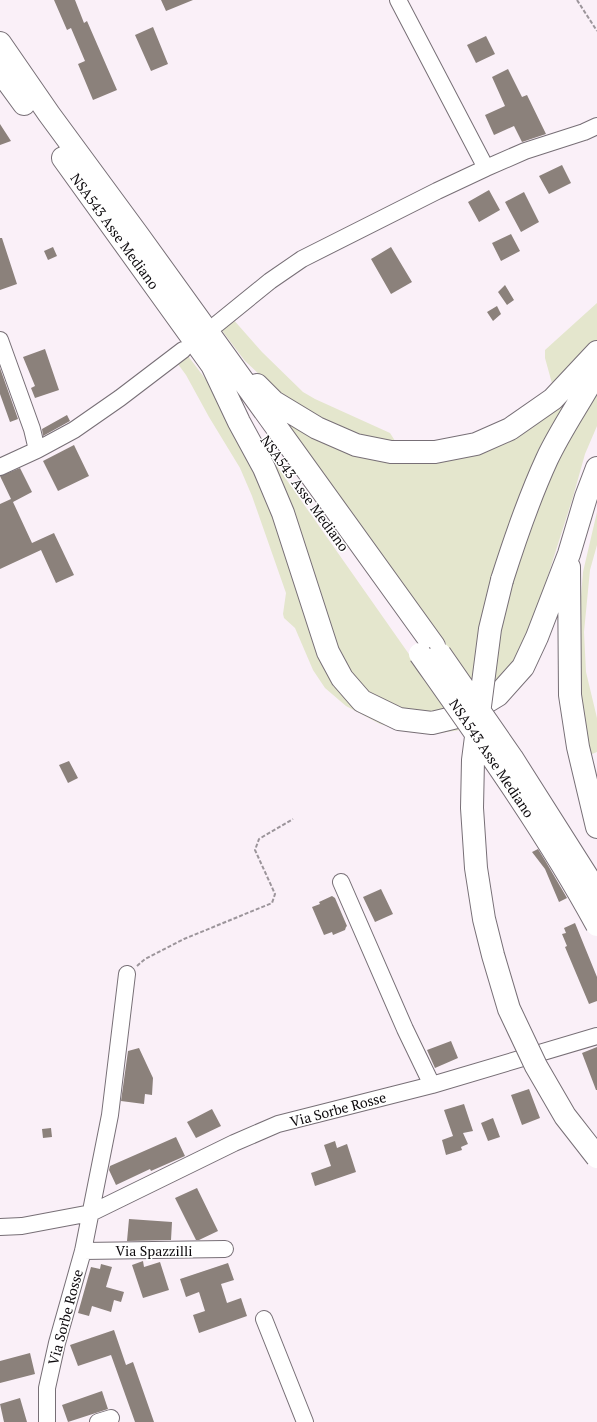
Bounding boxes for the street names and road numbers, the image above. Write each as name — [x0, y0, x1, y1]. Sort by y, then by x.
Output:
street label: NSA543 Asse Mediano — [66, 169, 164, 293]
street label: NSA543 Asse Mediano — [256, 431, 354, 555]
street label: NSA543 Asse Mediano — [445, 695, 539, 821]
street label: Via Sorbe Rosse — [288, 1087, 388, 1131]
street label: Via Spazzilli — [116, 1241, 192, 1260]
street label: Via Sorbe Rosse — [43, 1267, 87, 1367]

